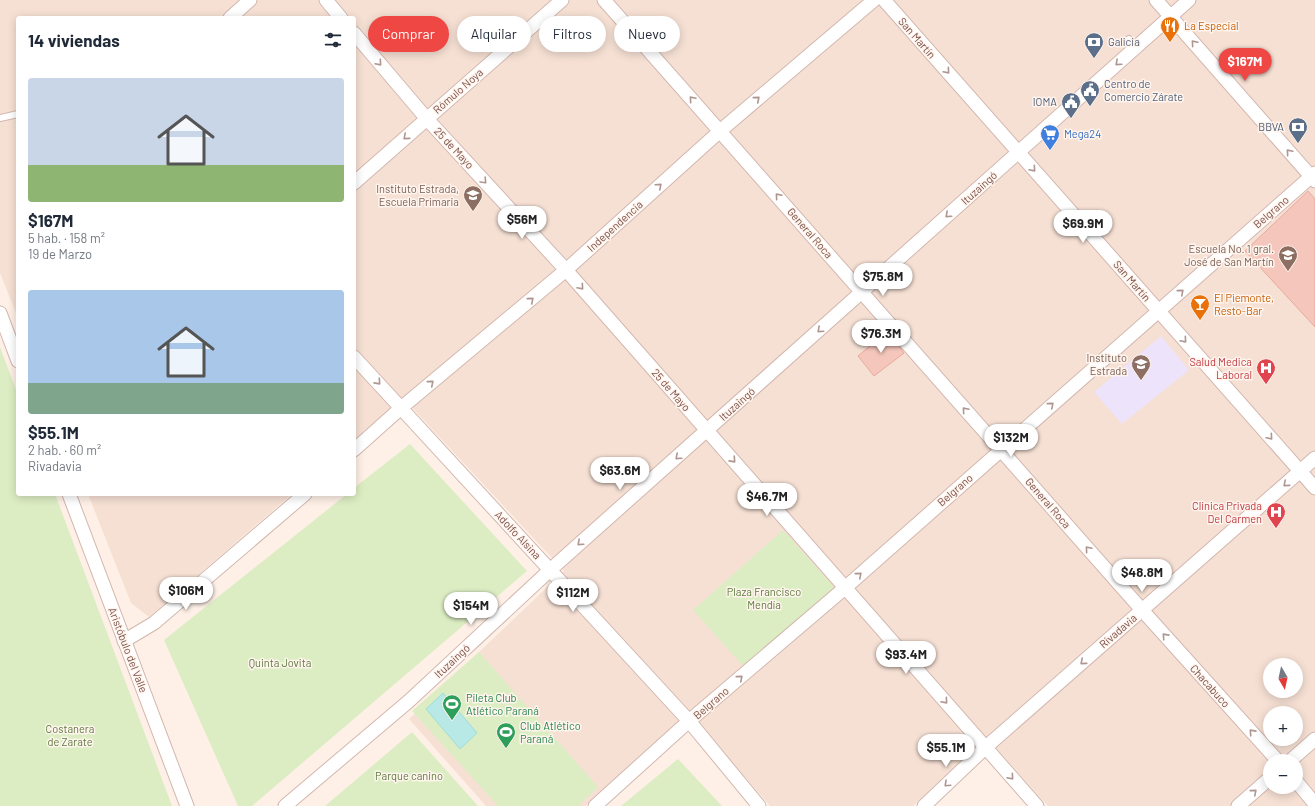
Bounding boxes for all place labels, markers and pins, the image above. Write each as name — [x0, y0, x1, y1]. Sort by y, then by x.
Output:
restaurant icon: La Especial — [1159, 15, 1181, 43]
place label: La Especial — [1184, 19, 1239, 32]
bank icon: Galicia — [1083, 31, 1105, 59]
place label: Galicia — [1108, 35, 1140, 48]
pin: $167M — [1217, 48, 1273, 82]
place label: Centro de Comercio Zárate — [1104, 77, 1183, 103]
public building icon: Centro de Comercio Zárate — [1079, 79, 1101, 107]
public building icon: IOMA — [1060, 91, 1082, 119]
place label: IOMA — [1033, 95, 1057, 108]
bank icon: BBVA — [1287, 116, 1309, 144]
place label: BBVA — [1258, 120, 1284, 133]
supermarket icon: Mega24 — [1039, 123, 1061, 151]
place label: Mega24 — [1064, 127, 1101, 140]
place label: Instituto Estrada, Escuela Primaria — [376, 182, 459, 208]
school or university icon: Instituto Estrada, Escuela Primaria — [462, 184, 484, 212]
pin: $56M — [498, 206, 546, 240]
pin: $69.9M — [1050, 210, 1116, 244]
place label: Escuela No. 1 gral. José de San Martín — [1184, 242, 1274, 268]
school or university icon: Escuela No. 1 gral. José de San Martín — [1277, 244, 1299, 272]
pin: $75.8M — [850, 263, 916, 297]
place label: El Piemonte, Resto-Bar — [1214, 291, 1274, 317]
bar icon: El Piemonte, Resto-Bar — [1189, 293, 1211, 321]
pin: $76.3M — [848, 320, 914, 354]
place label: Instituto Estrada — [1086, 351, 1127, 377]
school or university icon: Instituto Estrada — [1130, 353, 1152, 381]
place label: Salud Medica Laboral — [1189, 355, 1252, 381]
hospital icon: Salud Medica Laboral — [1255, 357, 1277, 385]
pin: $132M — [983, 424, 1039, 458]
pin: $63.6M — [587, 457, 653, 491]
pin: $46.7M — [734, 483, 800, 517]
place label: Clinica Privada Del Carmen — [1192, 499, 1262, 525]
hospital icon: Clinica Privada Del Carmen — [1265, 501, 1287, 529]
pin: $48.8M — [1109, 559, 1175, 593]
pin: $106M — [158, 577, 214, 611]
pin: $112M — [545, 579, 601, 613]
pin: $154M — [443, 592, 499, 626]
pin: $93.4M — [873, 641, 939, 675]
place label: Pileta Club Atlético Paraná — [466, 691, 539, 717]
sports icon: Pileta Club Atlético Paraná — [441, 693, 463, 721]
place label: Club Atlético Paraná — [520, 719, 581, 745]
sports icon: Club Atlético Paraná — [495, 721, 517, 749]
pin: $55.1M — [913, 734, 979, 768]

